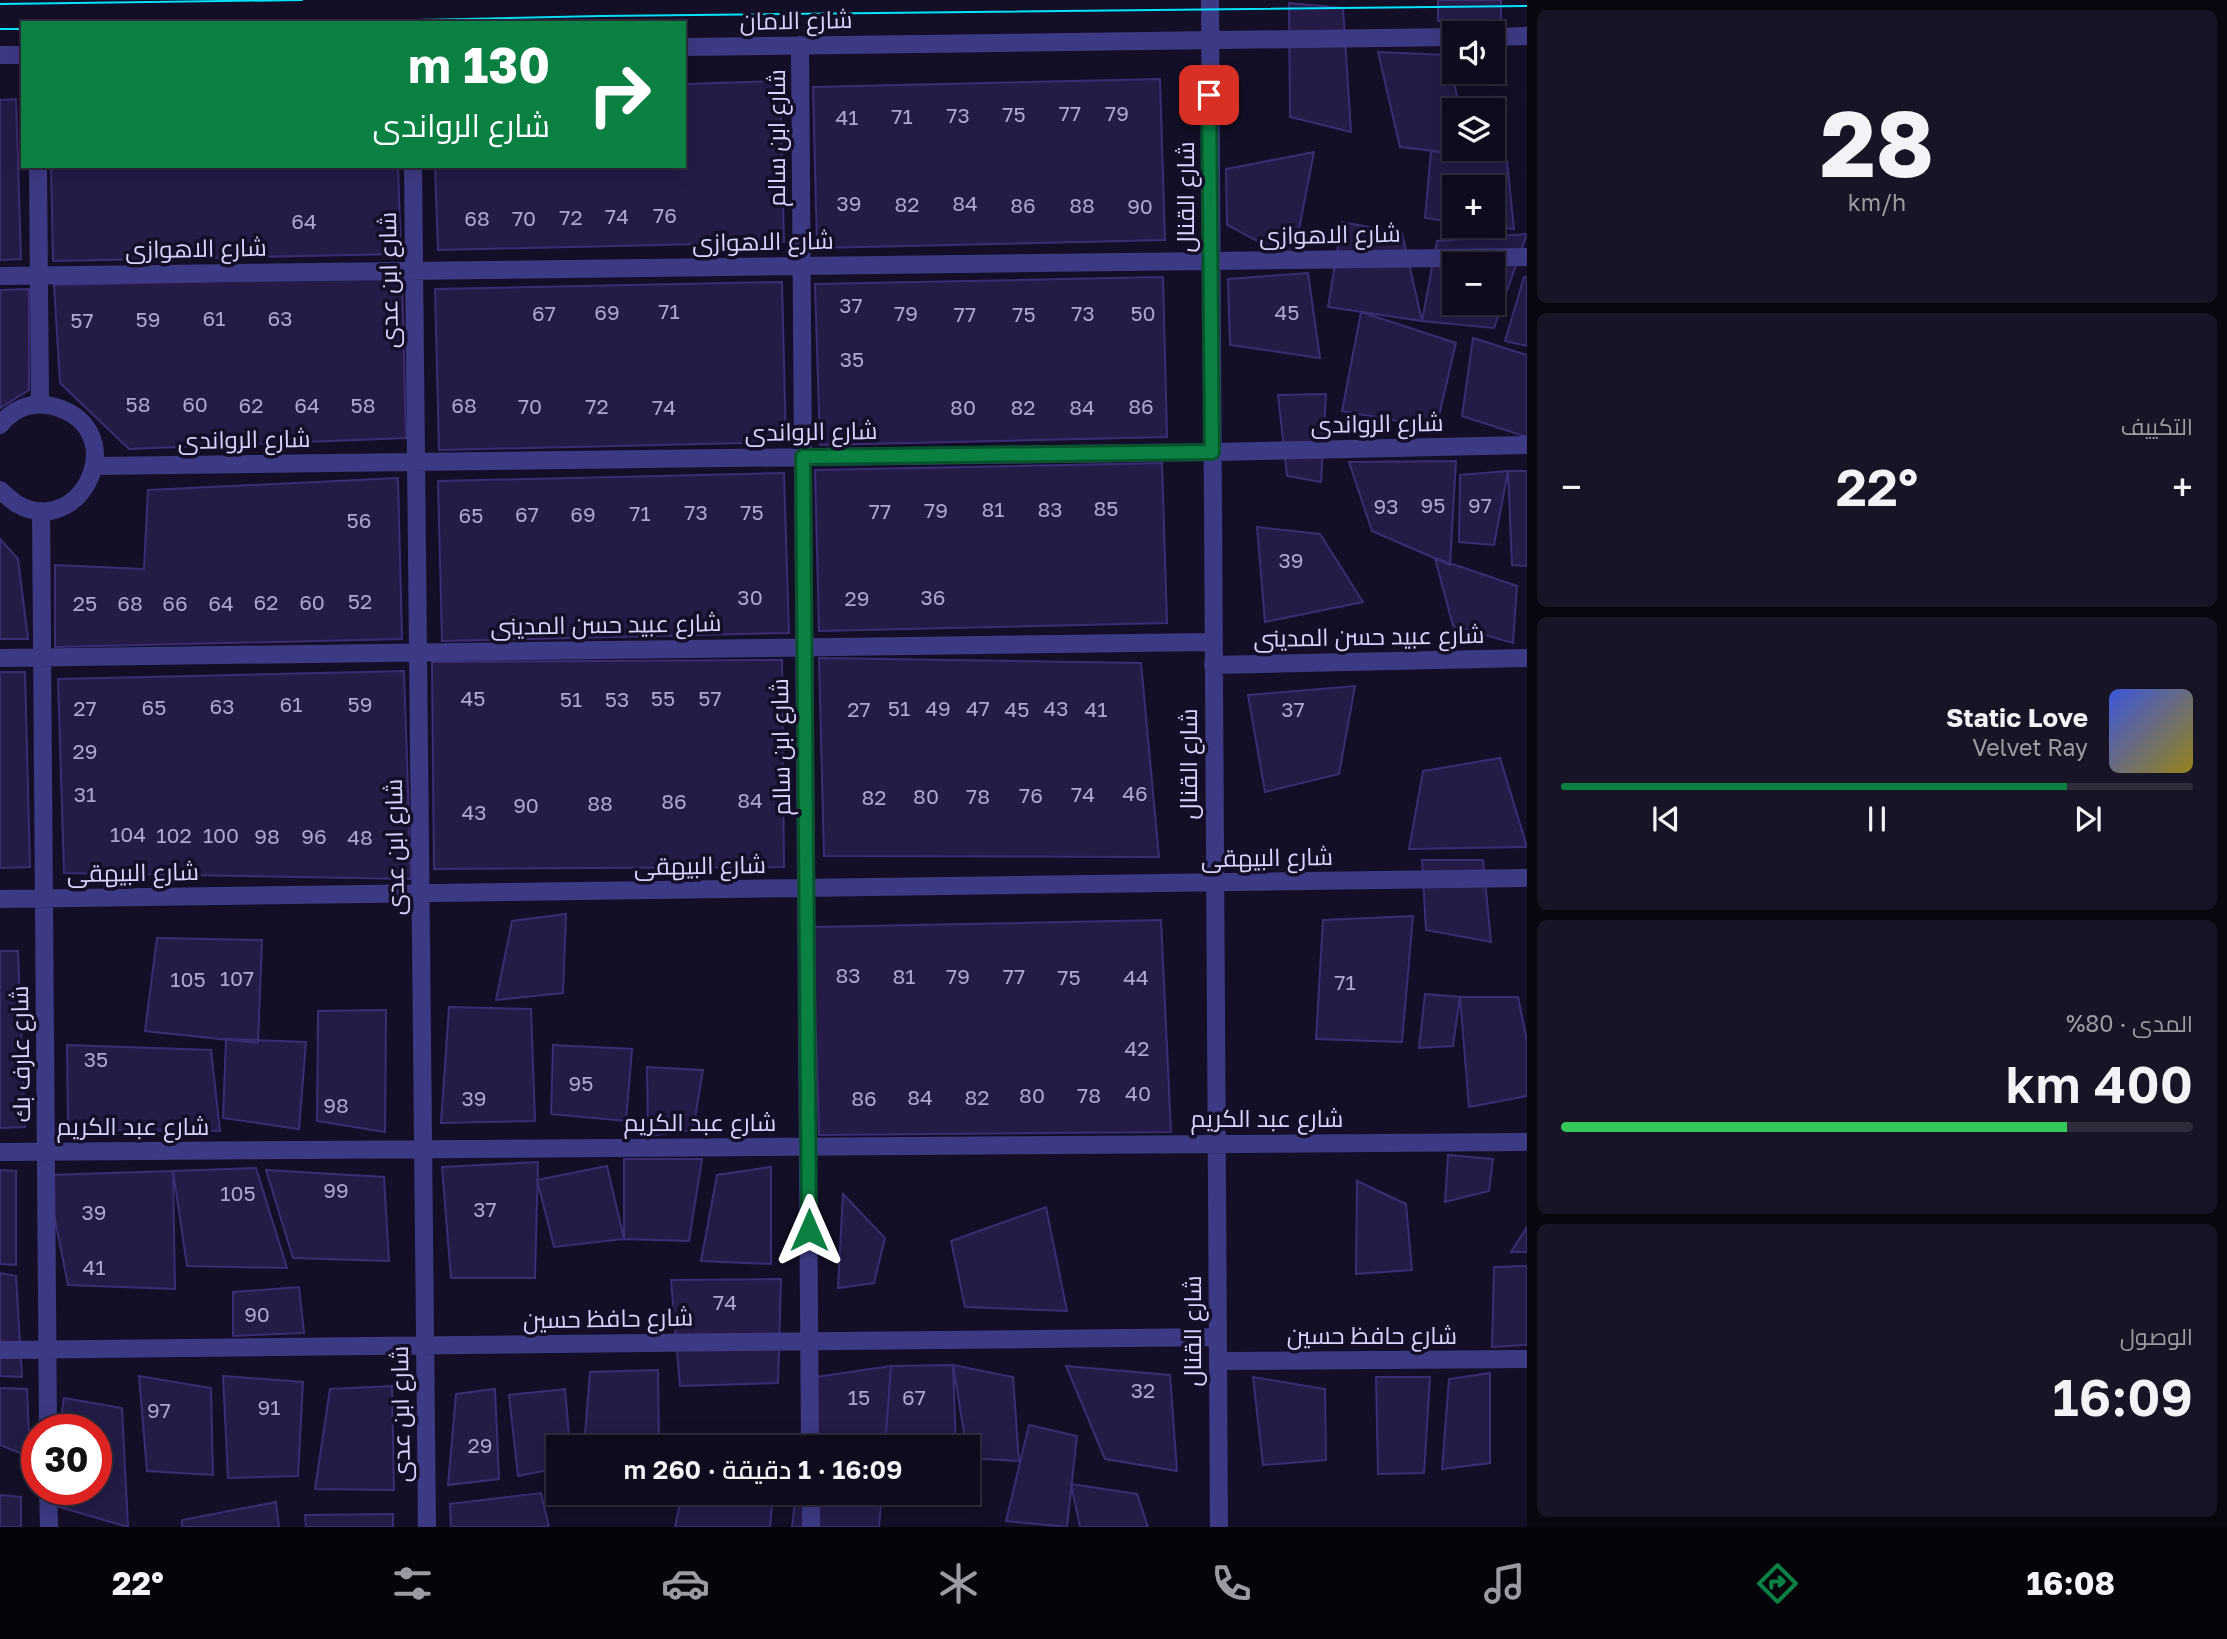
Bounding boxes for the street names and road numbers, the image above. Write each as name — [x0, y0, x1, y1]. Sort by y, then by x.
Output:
street label: شارع الامان — [739, 4, 853, 38]
street label: شارع ابن سالم — [761, 69, 793, 207]
street label: شارع القنال — [1170, 142, 1202, 253]
street label: شارع ابن عدى — [372, 211, 406, 349]
street label: شارع الاهوازى — [1259, 218, 1401, 252]
street label: شارع الاهوازى — [692, 225, 834, 259]
street label: شارع الاهوازى — [125, 232, 267, 266]
street label: شارع الرواندى — [1310, 407, 1444, 441]
street label: شارع الرواندى — [744, 415, 878, 449]
street label: شارع الرواندى — [177, 423, 311, 457]
street label: شارع عبيد حسن المدينى — [490, 607, 722, 643]
street label: شارع عبيد حسن المدينى — [1253, 619, 1485, 655]
street label: شارع ابن سالم — [764, 678, 798, 816]
street label: شارع القنال — [1173, 709, 1205, 820]
street label: شارع ابن عدى — [378, 778, 412, 916]
street label: شارع البيهقى — [1201, 841, 1333, 875]
street label: شارع البيهقى — [634, 849, 766, 883]
street label: شارع البيهقى — [67, 856, 199, 890]
street label: شارع عارف بك — [4, 985, 38, 1123]
street label: شارع عبد الكريم — [1191, 1103, 1343, 1135]
street label: شارع عبد الكريم — [624, 1107, 776, 1139]
street label: شارع عبد الكريم — [57, 1111, 209, 1143]
street label: شارع القنال — [1177, 1276, 1209, 1387]
street label: شارع حافظ حسين — [523, 1302, 693, 1336]
street label: شارع حافظ حسين — [1287, 1320, 1457, 1352]
street label: شارع ابن عدى — [384, 1345, 418, 1483]

